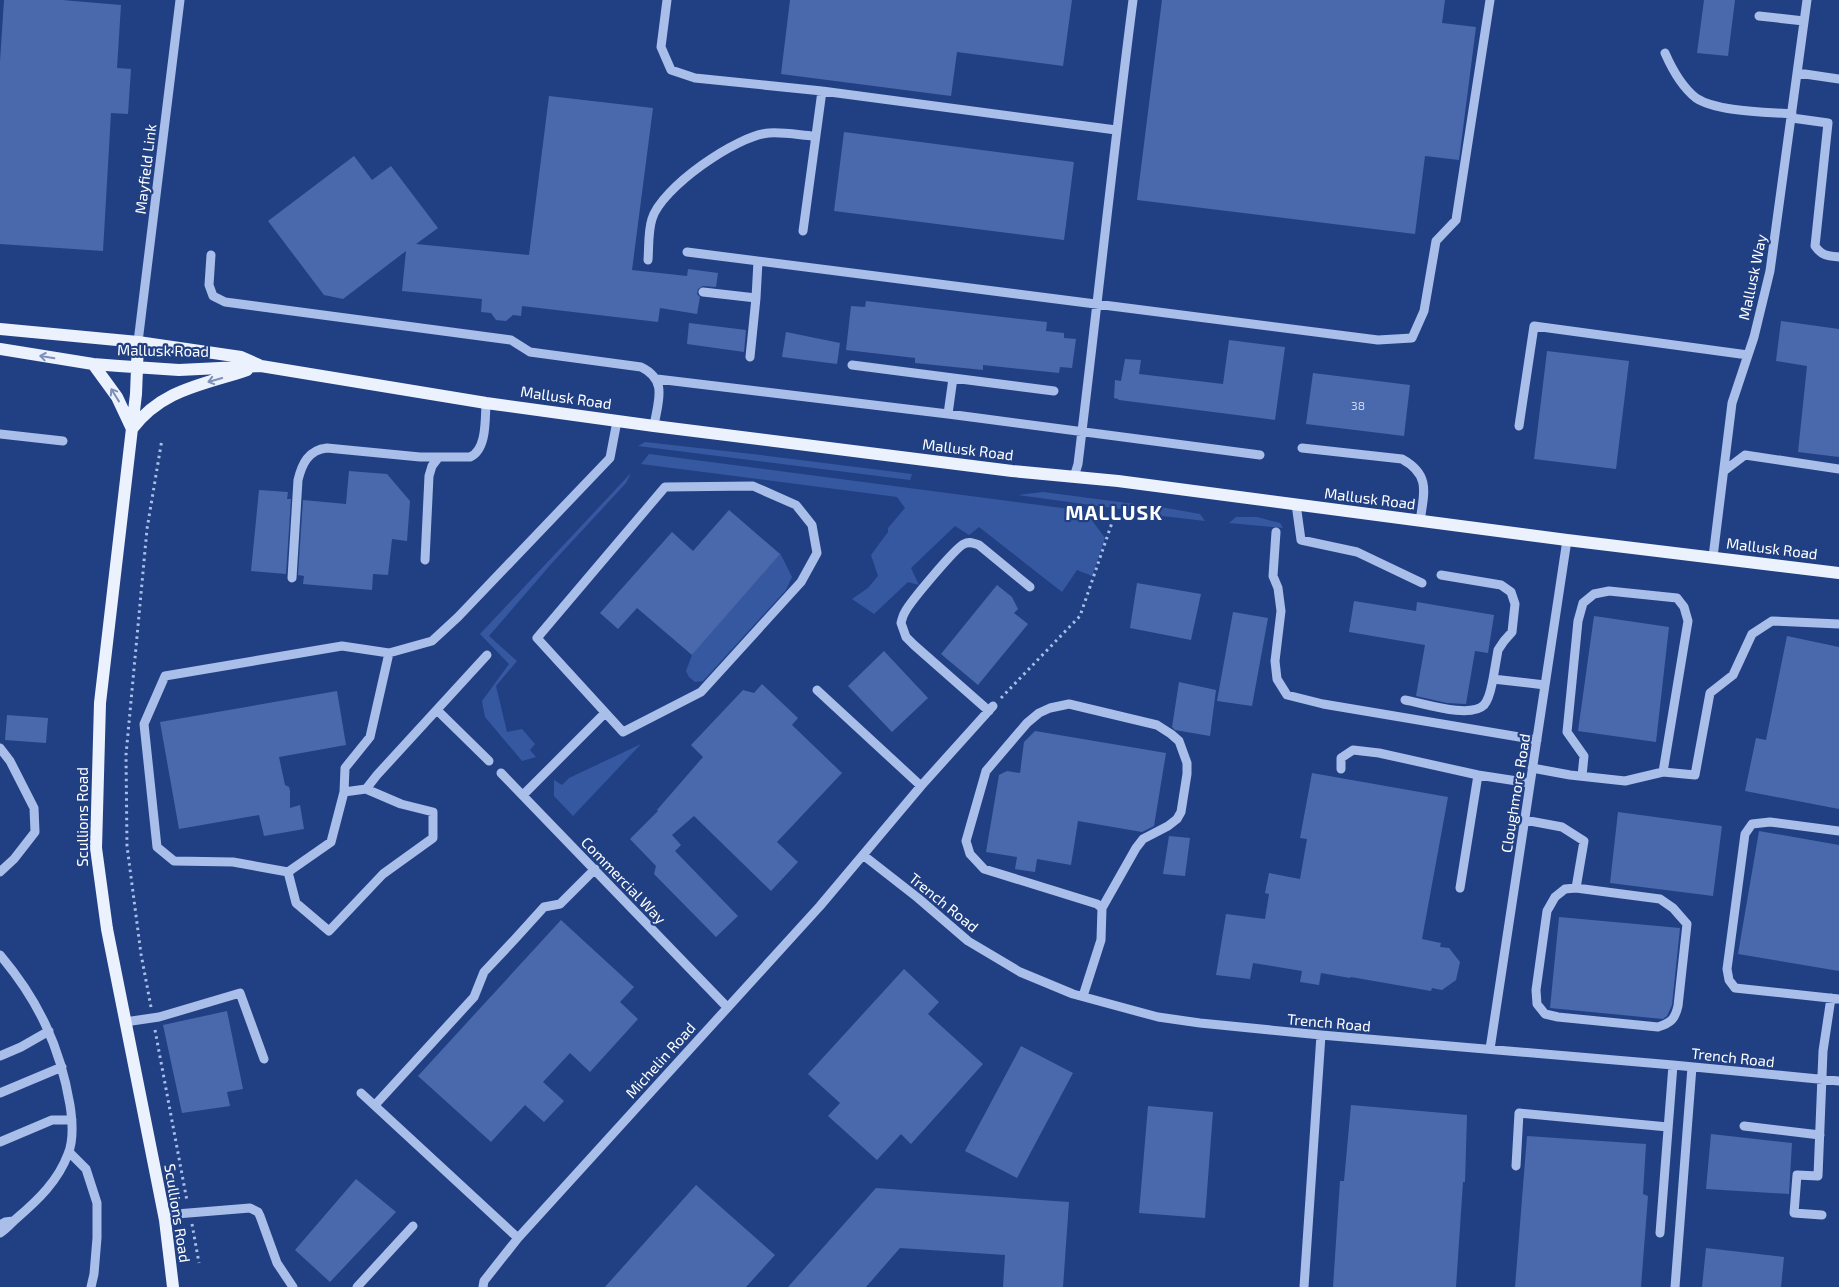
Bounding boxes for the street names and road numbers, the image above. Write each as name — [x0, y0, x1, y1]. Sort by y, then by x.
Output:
street label: Mayfield Link — [131, 123, 160, 215]
street label: Mallusk Way — [1734, 232, 1770, 322]
street label: Mallusk Road — [117, 340, 209, 360]
street label: Mallusk Road — [519, 382, 613, 412]
street label: Mallusk Road — [921, 434, 1015, 464]
street label: Mallusk Road — [1323, 483, 1417, 513]
street label: Mallusk Road — [1725, 533, 1819, 563]
street label: Cloughmore Road — [1497, 732, 1533, 854]
street label: Scullions Road — [73, 767, 91, 867]
street label: Commercial Way — [578, 833, 670, 927]
street label: Trench Road — [906, 869, 982, 935]
street label: Trench Road — [1286, 1009, 1372, 1035]
street label: Michelin Road — [621, 1018, 699, 1102]
street label: Trench Road — [1690, 1044, 1776, 1070]
street label: Scullions Road — [161, 1162, 195, 1264]

